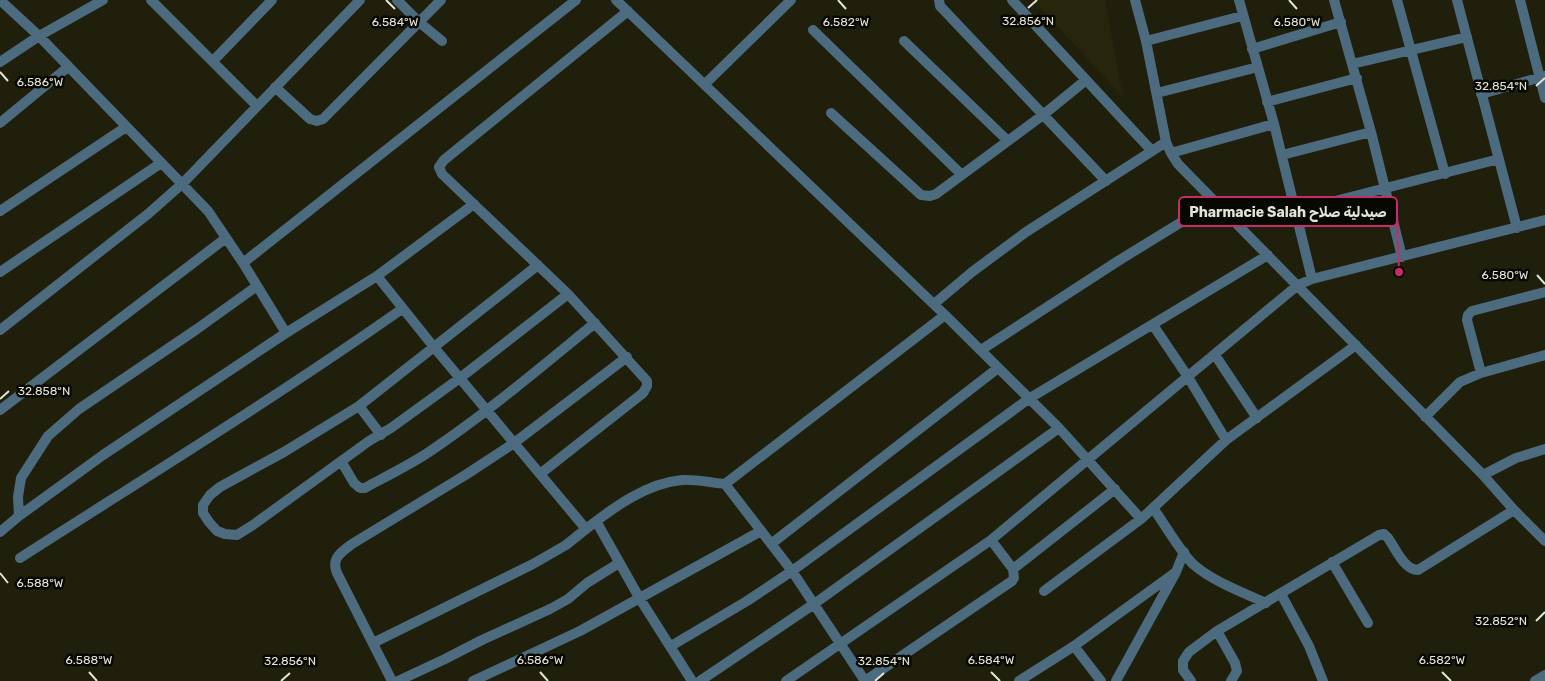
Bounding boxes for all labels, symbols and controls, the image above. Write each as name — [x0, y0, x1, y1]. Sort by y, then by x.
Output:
text: 32.856°N — [1002, 14, 1054, 28]
text: 6.584°W — [372, 15, 419, 29]
text: 6.582°W — [823, 15, 870, 29]
text: 6.580°W — [1274, 15, 1321, 29]
text: 6.586°W — [17, 75, 64, 89]
text: 32.854°N — [1475, 79, 1527, 93]
callout: Pharmacie Salah صيدلية صلاح — [1179, 197, 1397, 226]
text: Pharmacie Salah صيدلية صلاح — [1189, 204, 1387, 222]
text: 6.580°W — [1482, 268, 1529, 282]
text: 32.858°N — [18, 384, 70, 398]
text: 6.588°W — [17, 576, 64, 590]
text: 32.852°N — [1475, 614, 1527, 628]
text: 6.588°W — [66, 653, 113, 667]
text: 6.586°W — [517, 653, 564, 667]
text: 6.584°W — [968, 653, 1015, 667]
text: 6.582°W — [1419, 653, 1466, 667]
text: 32.856°N — [264, 654, 316, 668]
text: 32.854°N — [858, 654, 910, 668]

